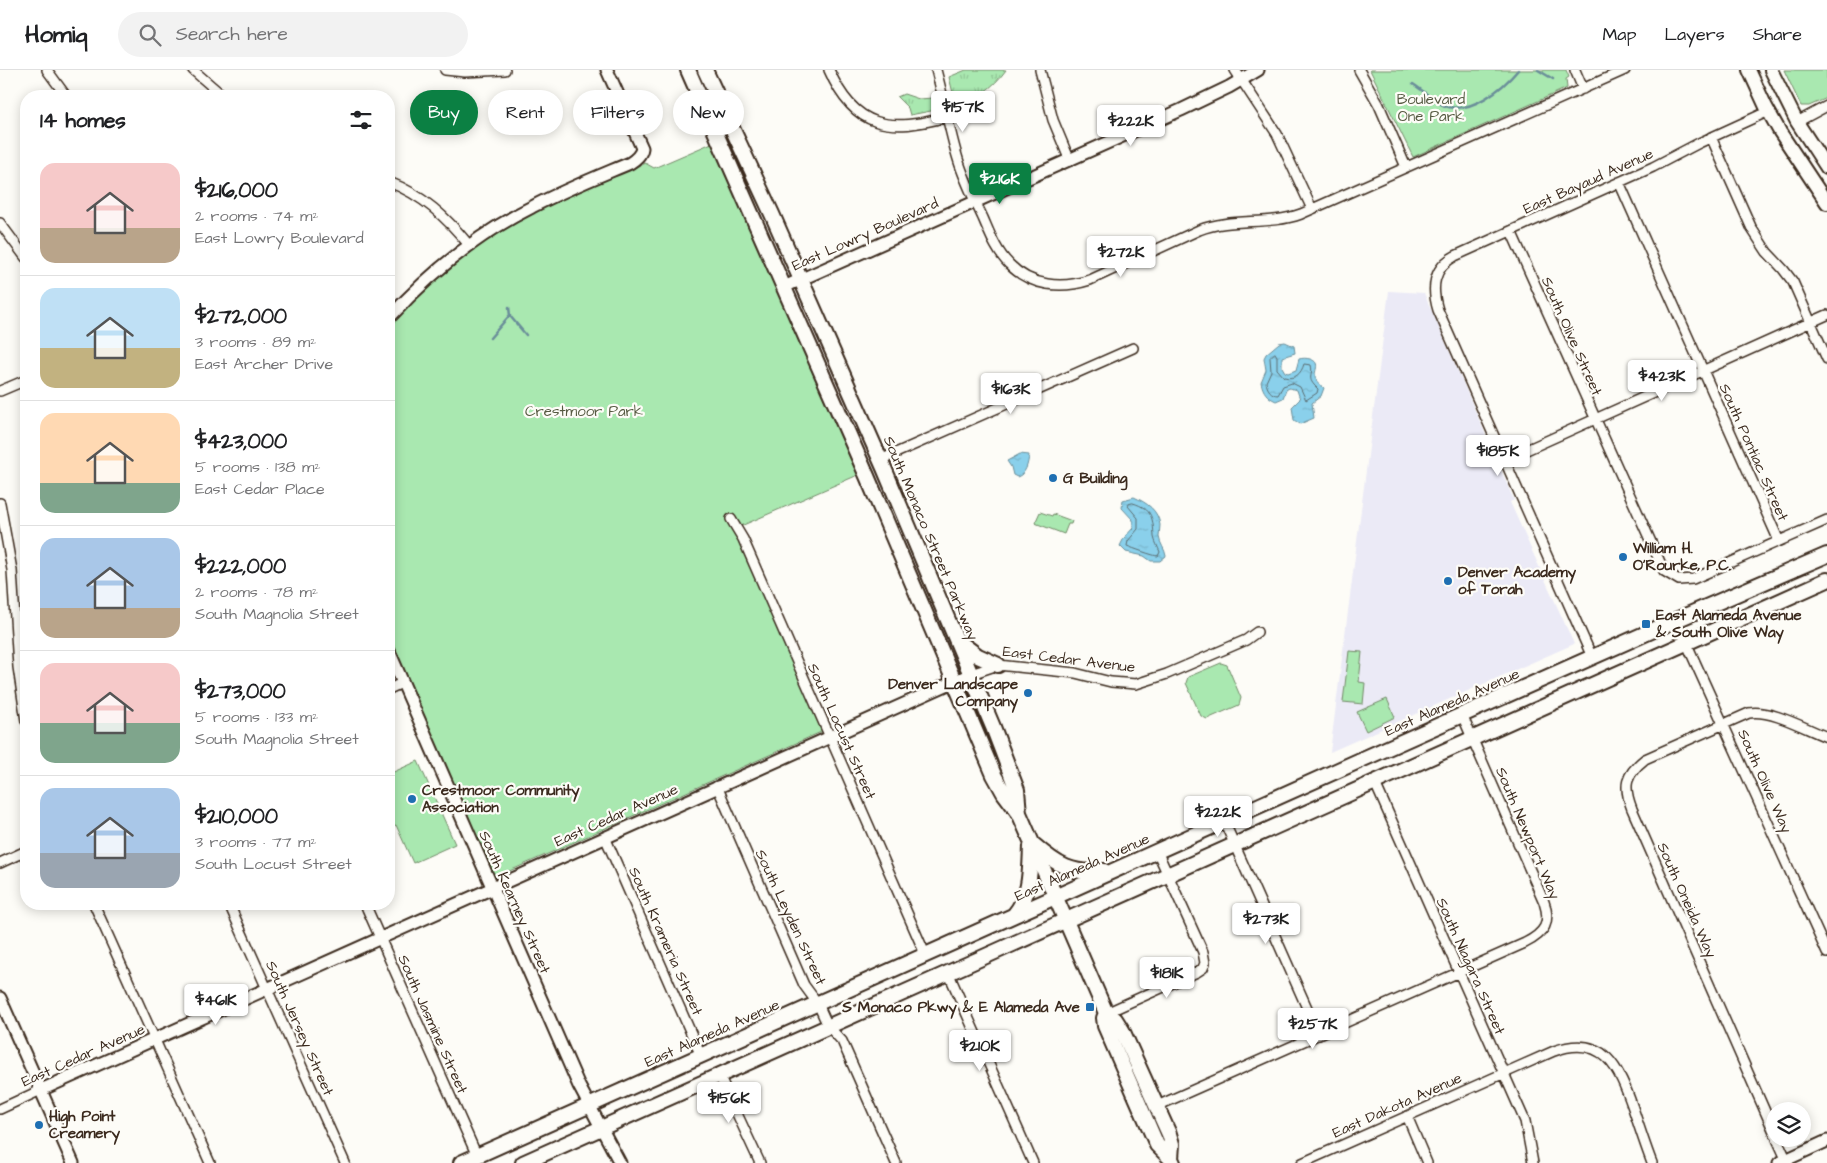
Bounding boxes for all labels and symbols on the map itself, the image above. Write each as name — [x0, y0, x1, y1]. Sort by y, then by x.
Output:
park label: Boulevard One Park — [1397, 89, 1466, 127]
pin: $157K — [928, 90, 998, 133]
pin: $222K — [1096, 104, 1166, 147]
street label: East Bayaud Avenue — [1520, 143, 1657, 221]
pin: $216K — [965, 162, 1035, 205]
street label: East Lowry Boulevard — [789, 193, 942, 277]
pin: $272K — [1086, 236, 1156, 278]
street label: South Olive Street — [1536, 273, 1607, 399]
pin: $423K — [1627, 360, 1697, 402]
pin: $163K — [976, 372, 1046, 415]
street label: South Pontiac Street — [1714, 380, 1793, 524]
park label: Crestmoor Park — [525, 401, 643, 422]
street label: South Monaco Street Parkway — [877, 433, 983, 644]
pin: $185K — [1463, 434, 1533, 477]
place label: G Building — [1063, 468, 1128, 491]
marker: G Building — [1047, 472, 1059, 484]
place label: William H. O'Rourke, P.C. — [1632, 538, 1731, 576]
marker: William H. O'Rourke, P.C. — [1617, 551, 1629, 563]
place label: Denver Academy of Torah — [1458, 562, 1577, 600]
marker: Denver Academy of Torah — [1442, 575, 1454, 587]
place label: East Alameda Avenue & South Olive Way — [1655, 605, 1802, 644]
marker: East Alameda Avenue & South Olive Way — [1640, 618, 1652, 630]
street label: East Cedar Avenue — [1002, 641, 1136, 678]
street label: South Locust Street — [802, 660, 881, 803]
street label: East Alameda Avenue — [1381, 663, 1523, 742]
place label: Denver Landscape Company — [888, 674, 1019, 713]
marker: Denver Landscape Company — [1022, 687, 1034, 699]
street label: South Olive Way — [1731, 726, 1797, 837]
street label: South Newport Way — [1489, 764, 1565, 903]
street label: East Cedar Avenue — [551, 779, 681, 852]
place label: Crestmoor Community Association — [422, 780, 580, 818]
marker: Crestmoor Community Association — [406, 793, 418, 805]
pin: $222K — [1183, 796, 1253, 838]
street label: South Kearney Street — [473, 827, 556, 977]
street label: East Alameda Avenue — [1011, 828, 1153, 907]
street label: South Oneida Way — [1651, 839, 1721, 962]
street label: South Leyden Street — [749, 846, 831, 989]
street label: South Krameria Street — [623, 864, 708, 1019]
street label: South Niagara Street — [1430, 894, 1510, 1039]
pin: $273K — [1231, 902, 1301, 945]
street label: South Jasmine Street — [392, 951, 473, 1097]
pin: $181K — [1132, 956, 1202, 999]
street label: South Jersey Street — [259, 957, 339, 1099]
pin: $461K — [181, 984, 251, 1026]
street label: East Alameda Avenue — [641, 994, 783, 1073]
place label: S Monaco Pkwy & E Alameda Ave — [841, 997, 1080, 1019]
marker: S Monaco Pkwy & E Alameda Ave — [1084, 1001, 1096, 1013]
pin: $257K — [1278, 1008, 1348, 1050]
street label: East Cedar Avenue — [18, 1019, 148, 1092]
pin: $210K — [945, 1030, 1015, 1072]
street label: East Dakota Avenue — [1329, 1067, 1465, 1143]
pin: $156K — [694, 1082, 764, 1124]
place label: High Point Creamery — [49, 1106, 121, 1145]
marker: High Point Creamery — [33, 1119, 45, 1131]

